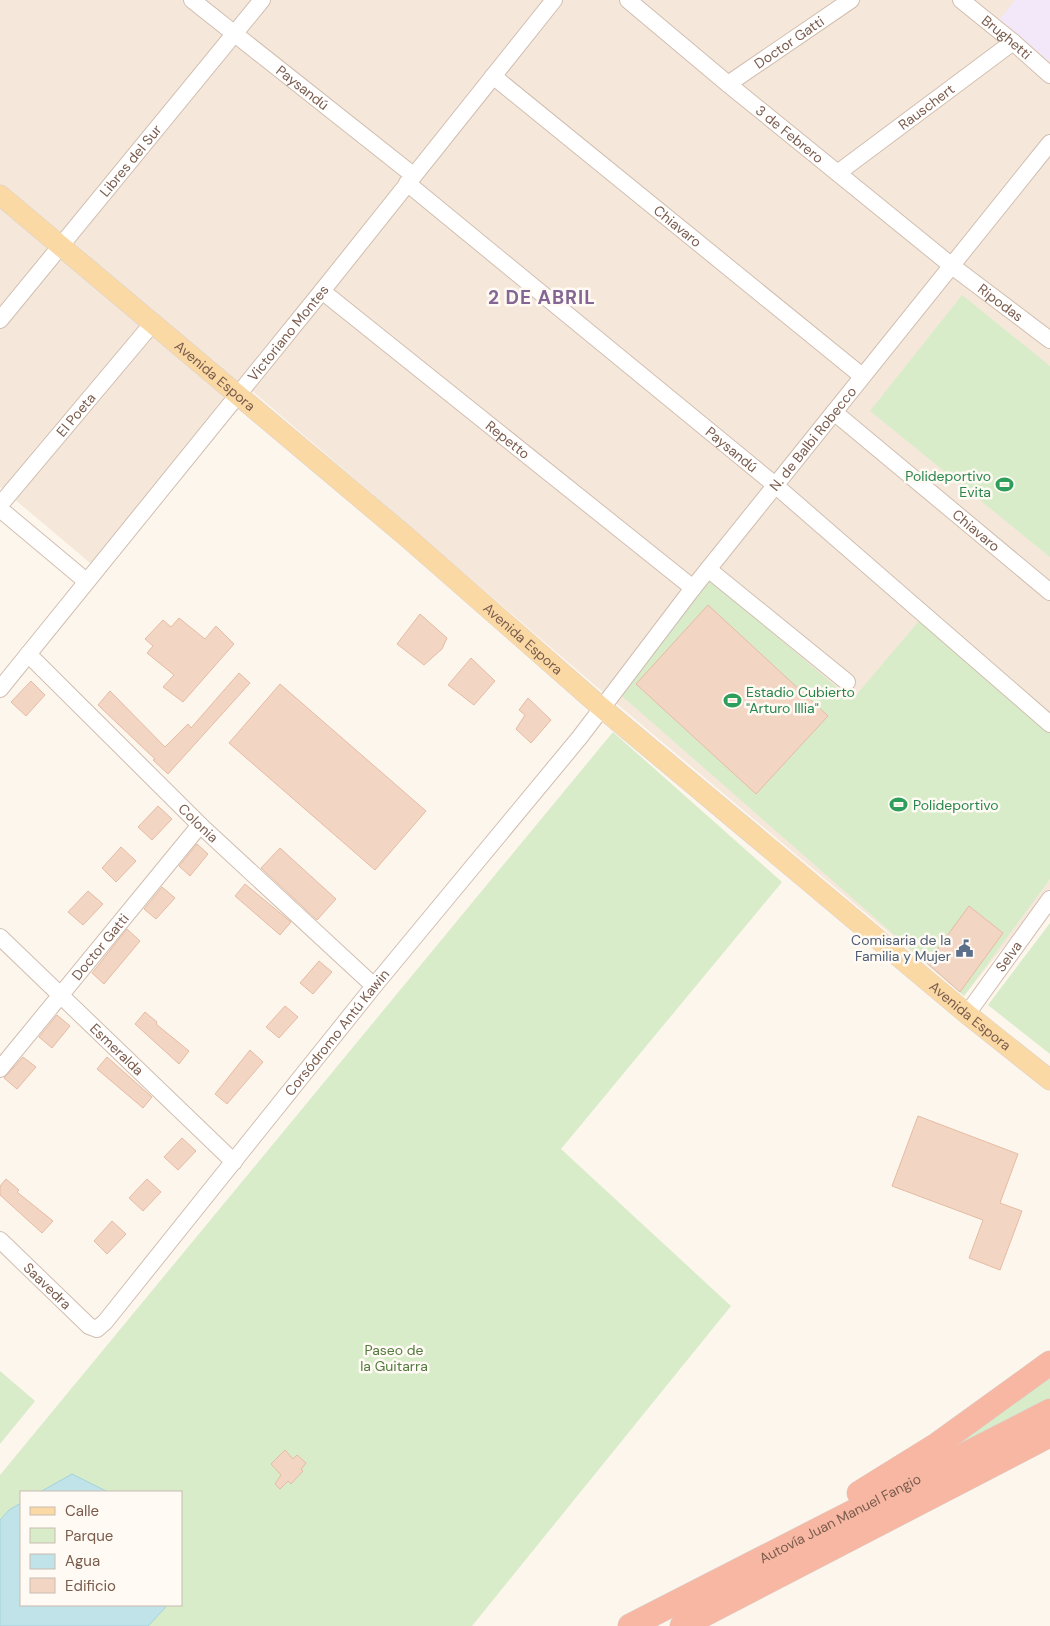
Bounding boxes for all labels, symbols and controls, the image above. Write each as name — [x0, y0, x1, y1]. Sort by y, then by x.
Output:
street label: Brughetti — [978, 11, 1035, 63]
street label: Doctor Gatti — [751, 12, 828, 72]
street label: Paysandú — [273, 61, 332, 114]
street label: Rauschert — [895, 80, 958, 134]
street label: 3 de Febrero — [752, 101, 827, 167]
street label: Libres del Sur — [96, 121, 165, 200]
street label: Chiavaro — [650, 201, 705, 251]
street label: Ripodas — [974, 280, 1027, 326]
street label: Victoriano Montes — [244, 281, 332, 385]
district label: 2 DE ABRIL — [488, 285, 596, 310]
street label: Avenida Espora — [171, 337, 259, 415]
street label: N. de Balbi Robecco — [765, 383, 860, 495]
street label: El Poeta — [52, 389, 99, 440]
street label: Repetto — [482, 417, 534, 463]
street label: Paysandú — [702, 423, 761, 476]
place label: Polideportivo Evita — [905, 467, 991, 501]
sports icon: Polideportivo Evita — [995, 474, 1015, 494]
street label: Chiavaro — [949, 505, 1004, 556]
street label: Avenida Espora — [480, 599, 567, 679]
place label: Estadio Cubierto "Arturo Illia" — [746, 683, 855, 717]
sports icon: Estadio Cubierto "Arturo Illia" — [722, 690, 742, 710]
sports icon: Polideportivo — [889, 795, 909, 815]
place label: Polideportivo — [913, 796, 999, 814]
street label: Colonia — [175, 800, 222, 846]
street label: Doctor Gatti — [68, 910, 133, 984]
place label: Comisaria de la Familia y Mujer — [851, 931, 951, 965]
street label: Selva — [991, 937, 1026, 975]
public building icon: Comisaria de la Familia y Mujer — [955, 938, 975, 958]
street label: Corsódromo Antú Kawin — [281, 965, 393, 1099]
street label: Avenida Espora — [926, 977, 1015, 1054]
street label: Esmeralda — [86, 1019, 147, 1079]
street label: Saavedra — [20, 1259, 75, 1313]
park label: Paseo de la Guitarra — [360, 1341, 428, 1375]
street label: Autovía Juan Manuel Fangio — [756, 1470, 924, 1567]
legend — [20, 1491, 182, 1606]
text: Calle — [65, 1501, 99, 1521]
text: Parque — [65, 1526, 113, 1546]
text: Agua — [65, 1551, 100, 1571]
text: Edificio — [65, 1576, 116, 1596]

